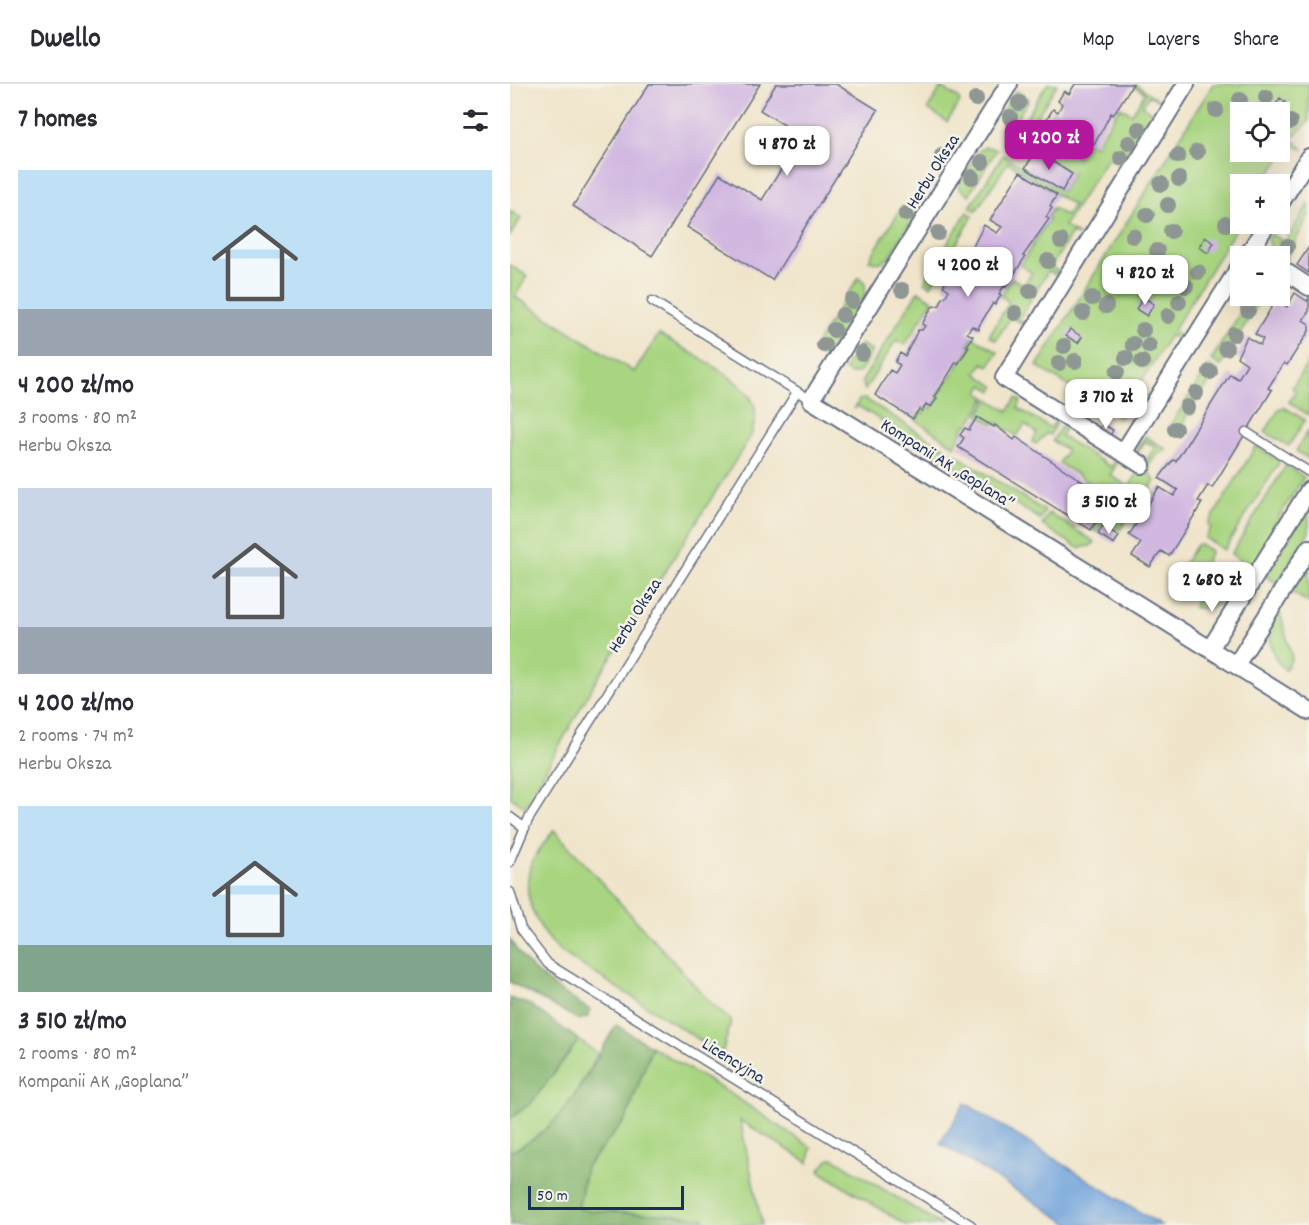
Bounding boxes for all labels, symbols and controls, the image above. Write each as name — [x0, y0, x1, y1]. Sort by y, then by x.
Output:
text: Dwello — [30, 21, 101, 61]
text: Map — [1083, 26, 1114, 56]
text: Layers — [1147, 26, 1200, 56]
text: Share — [1233, 26, 1279, 56]
text: 7 homes — [18, 102, 98, 139]
map controls — [1230, 102, 1290, 306]
button: locate — [1230, 102, 1290, 162]
icon: filters — [459, 104, 492, 137]
pin: 4 200 zł — [987, 120, 1111, 171]
text: 4 200 zł — [1019, 125, 1079, 153]
pin: 4 870 zł — [725, 126, 849, 177]
street label: Herbu Oksza — [901, 130, 967, 215]
text: 4 870 zł — [759, 131, 815, 159]
button: + — [1230, 174, 1290, 234]
icon: home — [201, 209, 309, 317]
button: − — [1230, 246, 1290, 306]
pin: 4 200 zł — [906, 247, 1030, 298]
text: 4 200 zł — [938, 252, 998, 280]
pin: 4 820 zł — [1083, 255, 1207, 306]
text: 4 820 zł — [1116, 260, 1174, 288]
text: 4 200 zł/mo — [18, 368, 134, 405]
pin: 3 710 zł — [1044, 379, 1168, 430]
text: 3 710 zł — [1079, 384, 1133, 412]
text: 3 rooms · 80 m² — [18, 405, 137, 433]
street label: Kompanii AK „Goplana” — [875, 414, 1019, 517]
text: Herbu Oksza — [18, 433, 111, 461]
pin: 3 510 zł — [1047, 484, 1171, 535]
text: 3 510 zł — [1081, 489, 1137, 517]
icon: home — [201, 527, 309, 635]
pin: 2 680 zł — [1150, 562, 1274, 613]
text: 2 680 zł — [1182, 567, 1242, 595]
street label: Herbu Oksza — [603, 574, 669, 659]
text: 4 200 zł/mo — [18, 686, 134, 723]
text: 2 rooms · 74 m² — [18, 723, 134, 751]
text: Herbu Oksza — [18, 751, 111, 779]
icon: home — [201, 845, 309, 953]
text: 3 510 zł/mo — [18, 1004, 127, 1041]
street label: Licencyjna — [696, 1033, 770, 1092]
text: 2 rooms · 80 m² — [18, 1041, 137, 1069]
text: Kompanii AK „Goplana” — [18, 1069, 189, 1097]
scale bar — [528, 1183, 684, 1210]
text: 50 m — [537, 1185, 568, 1208]

